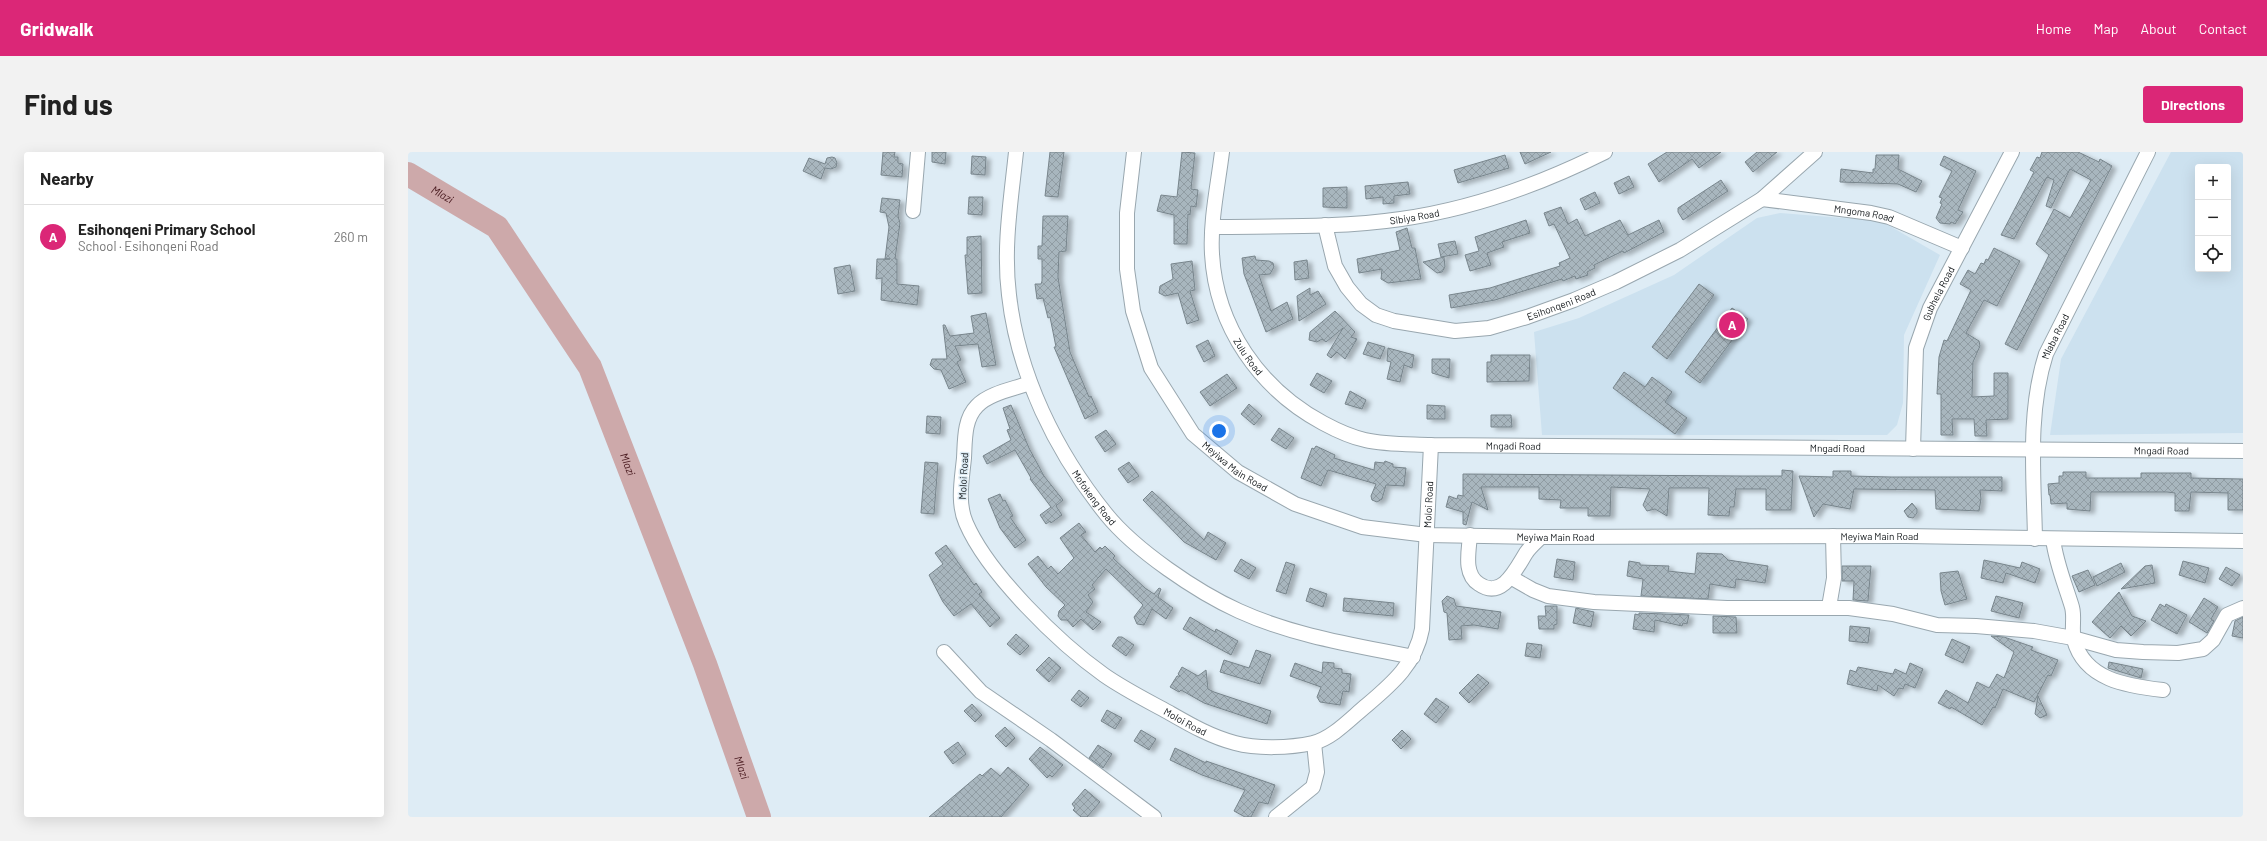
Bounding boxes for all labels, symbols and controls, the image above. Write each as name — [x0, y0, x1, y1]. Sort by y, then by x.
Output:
text: Gridwalk — [20, 17, 94, 40]
text: Home — [2036, 20, 2072, 37]
text: Map — [2094, 20, 2118, 37]
text: About — [2140, 20, 2177, 37]
text: Contact — [2199, 20, 2247, 37]
button: Directions — [2143, 86, 2243, 123]
text: Find us — [24, 87, 113, 121]
map controls — [2195, 164, 2231, 272]
button: + — [2195, 164, 2231, 200]
text: Nearby — [40, 168, 94, 188]
water label: Mlazi — [429, 182, 456, 206]
button: − — [2195, 200, 2231, 236]
street label: Mngoma Road — [1833, 202, 1896, 225]
street label: Sibiya Road — [1389, 206, 1440, 226]
text: Esihonqeni Primary School — [78, 220, 256, 238]
text: A — [49, 229, 57, 245]
text: 260 m — [334, 229, 368, 245]
button: locate — [2195, 236, 2231, 272]
text: School · Esihonqeni Road — [78, 238, 219, 254]
street label: Gubhela Road — [1920, 264, 1957, 322]
street label: Esihonqeni Road — [1525, 285, 1597, 323]
pin: A — [1719, 310, 1745, 340]
street label: Mlaba Road — [2039, 312, 2071, 361]
street label: Zulu Road — [1231, 336, 1266, 378]
your location — [1209, 421, 1229, 441]
street label: Meyiwa Main Road — [1200, 439, 1270, 494]
street label: Mngadi Road — [1486, 439, 1541, 452]
street label: Mngadi Road — [1810, 442, 1865, 454]
street label: Mngadi Road — [2134, 444, 2189, 457]
water label: Mlazi — [618, 451, 639, 478]
street label: Moloi Road — [956, 452, 970, 500]
street label: Mofokeng Road — [1070, 468, 1119, 528]
street label: Moloi Road — [1421, 481, 1435, 528]
street label: Meyiwa Main Road — [1840, 530, 1919, 542]
street label: Meyiwa Main Road — [1516, 531, 1595, 543]
street label: Moloi Road — [1162, 705, 1209, 738]
water label: Mlazi — [732, 754, 752, 781]

